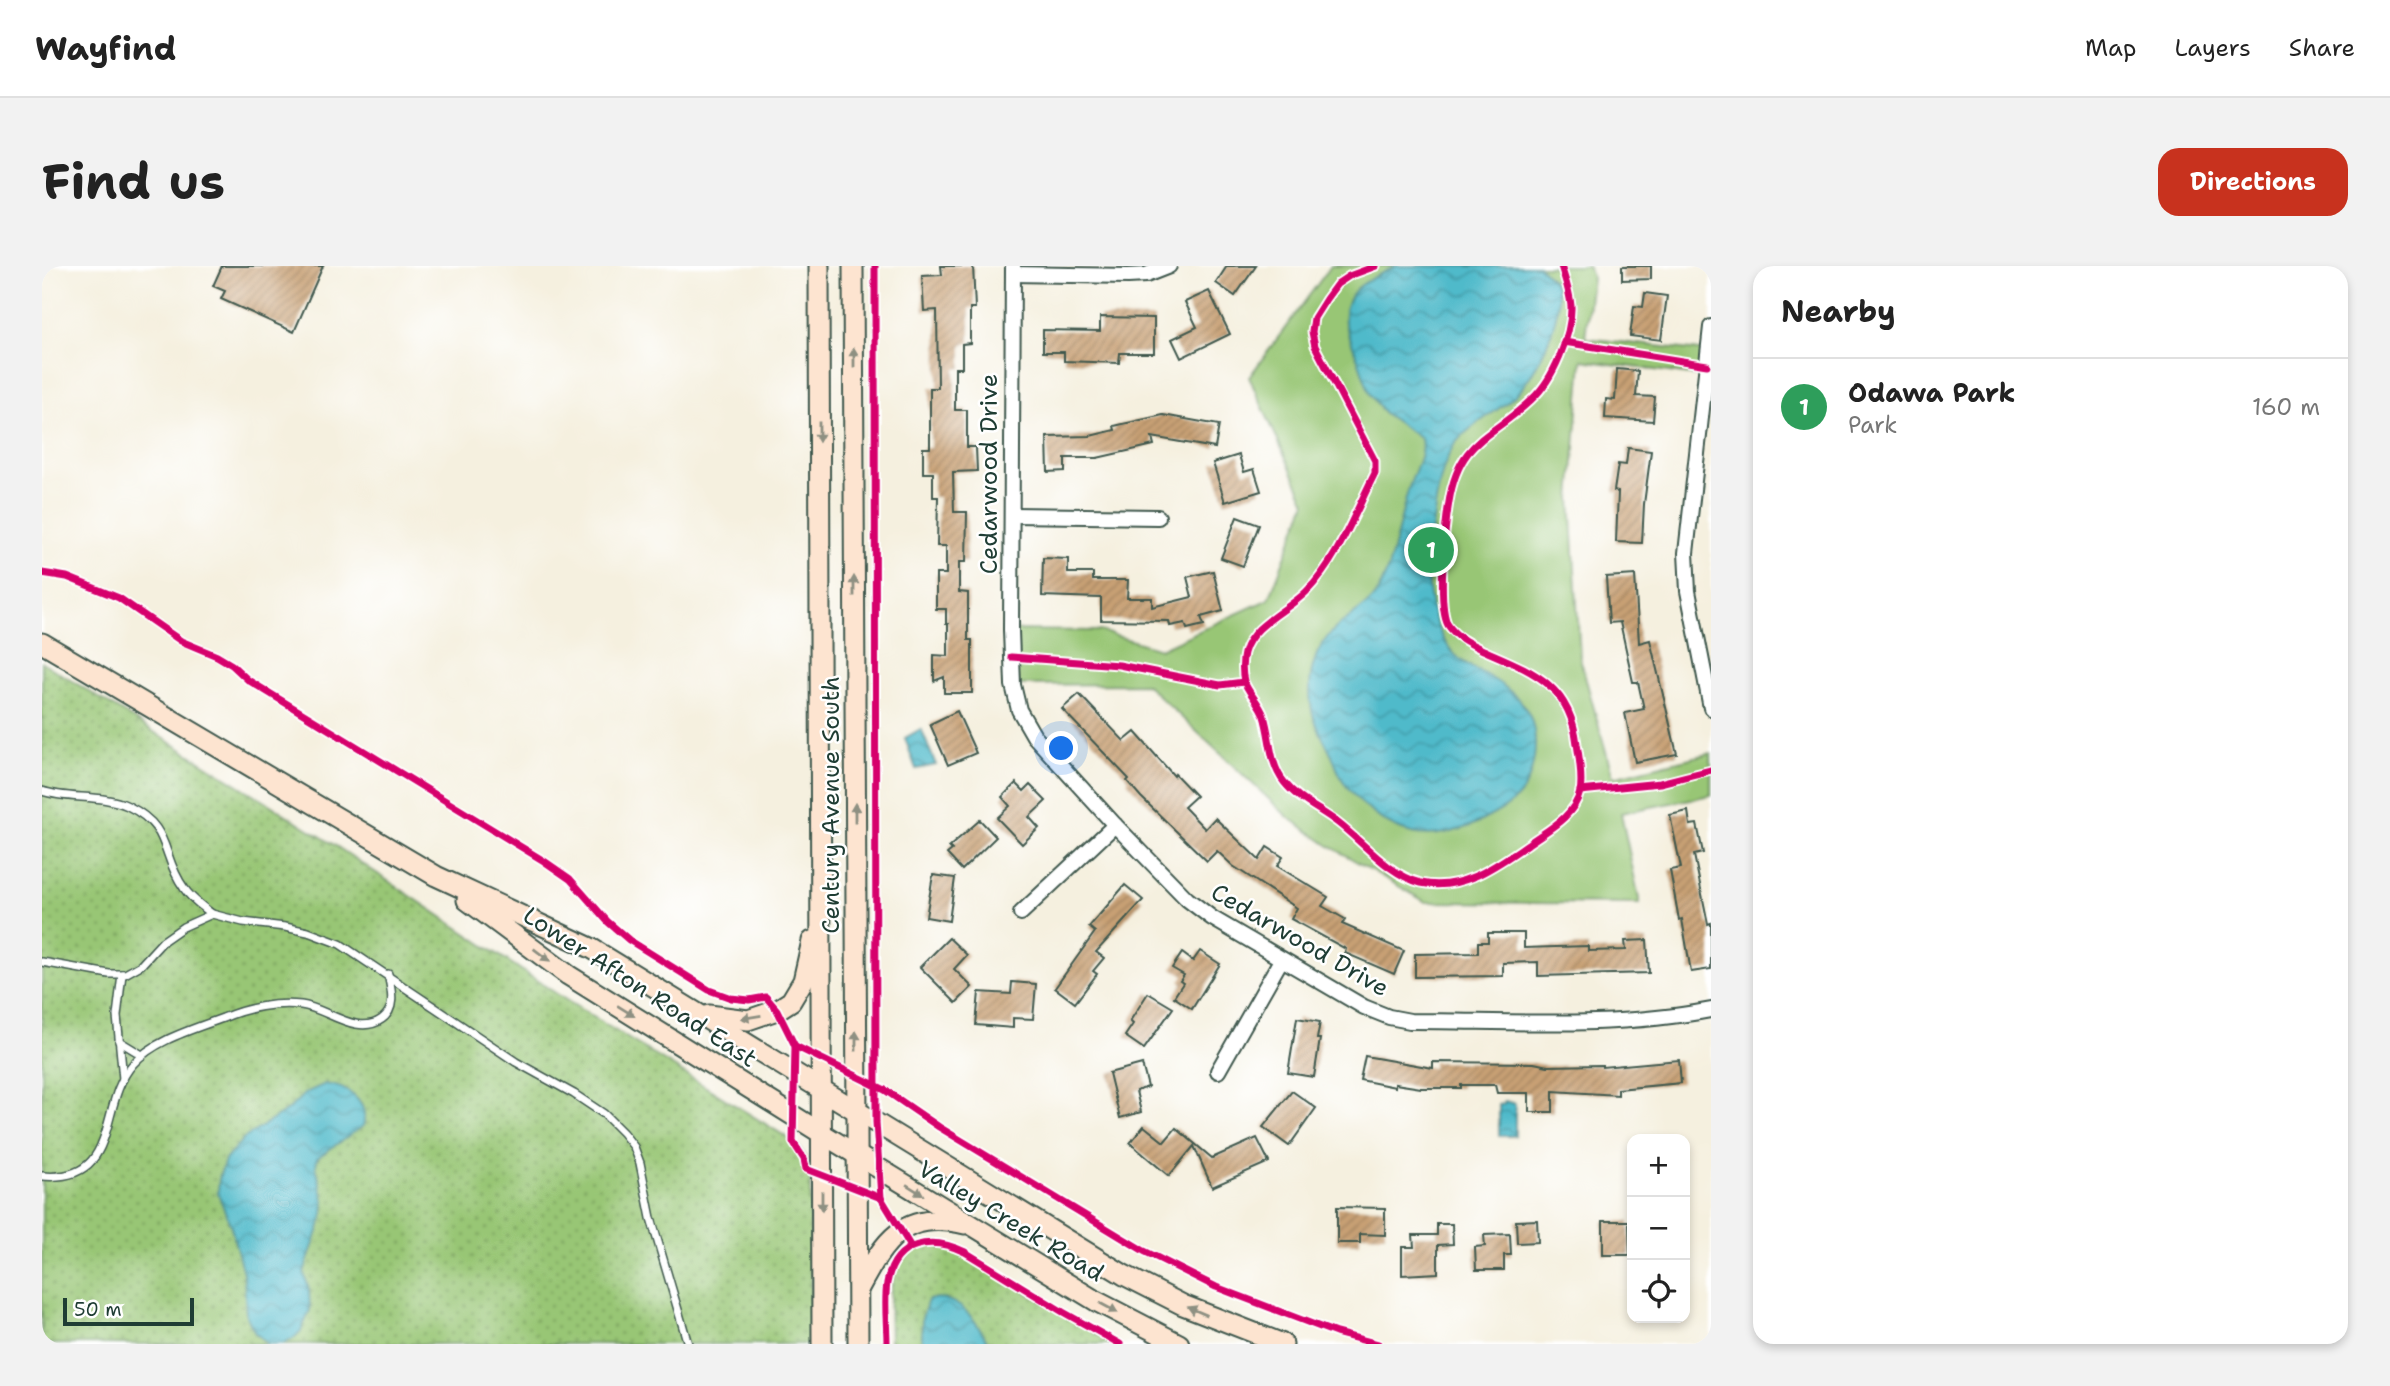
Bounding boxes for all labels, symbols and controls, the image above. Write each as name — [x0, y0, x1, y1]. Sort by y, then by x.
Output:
text: Wayfind — [35, 26, 176, 71]
text: Map — [2085, 32, 2136, 64]
text: Layers — [2174, 32, 2251, 64]
text: Share — [2289, 32, 2355, 64]
button: Directions — [2158, 148, 2348, 216]
text: Find us — [42, 149, 225, 215]
text: Nearby — [1781, 291, 1896, 332]
one-way arrow — [848, 347, 859, 369]
street label: Cedarwood Drive — [973, 374, 1005, 574]
text: Odawa Park — [1848, 375, 2015, 410]
text: 1 — [1799, 392, 1809, 422]
text: 160 m — [2252, 392, 2320, 422]
text: Park — [1848, 410, 1897, 440]
one-way arrow — [813, 421, 825, 443]
pin: 1 — [1408, 524, 1454, 576]
one-way arrow — [848, 574, 860, 596]
street label: Century Avenue South — [815, 676, 847, 934]
your location — [1044, 731, 1078, 765]
one-way arrow — [849, 802, 861, 824]
street label: Cedarwood Drive — [1205, 876, 1395, 1004]
street label: Lower Afton Road East — [517, 899, 763, 1075]
one-way arrow — [533, 948, 551, 962]
one-way arrow — [616, 1004, 636, 1017]
one-way arrow — [740, 1012, 762, 1023]
one-way arrow — [850, 1029, 862, 1051]
map controls — [1627, 1134, 1690, 1323]
button: + — [1627, 1134, 1690, 1197]
street label: Valley Creek Road — [912, 1153, 1110, 1289]
one-way arrow — [905, 1184, 924, 1197]
one-way arrow — [816, 1191, 828, 1213]
button: − — [1627, 1197, 1690, 1260]
button: locate — [1627, 1260, 1690, 1323]
scale bar — [63, 1295, 194, 1327]
text: 50 m — [74, 1297, 122, 1322]
one-way arrow — [1099, 1302, 1119, 1314]
one-way arrow — [1186, 1305, 1207, 1316]

